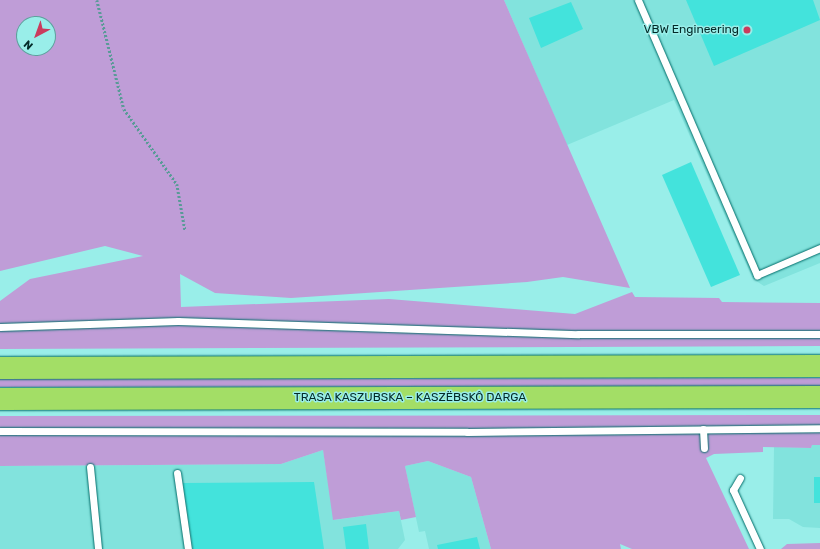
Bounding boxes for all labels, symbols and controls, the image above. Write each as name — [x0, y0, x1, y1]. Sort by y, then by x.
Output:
north arrow — [16, 16, 56, 56]
place label: VBW Engineering — [643, 23, 739, 37]
marker: VBW Engineering — [742, 25, 752, 35]
text: N — [21, 37, 36, 52]
street label: TRASA KASZUBSKA – KASZËBSKÔ DARGA — [293, 391, 527, 405]

